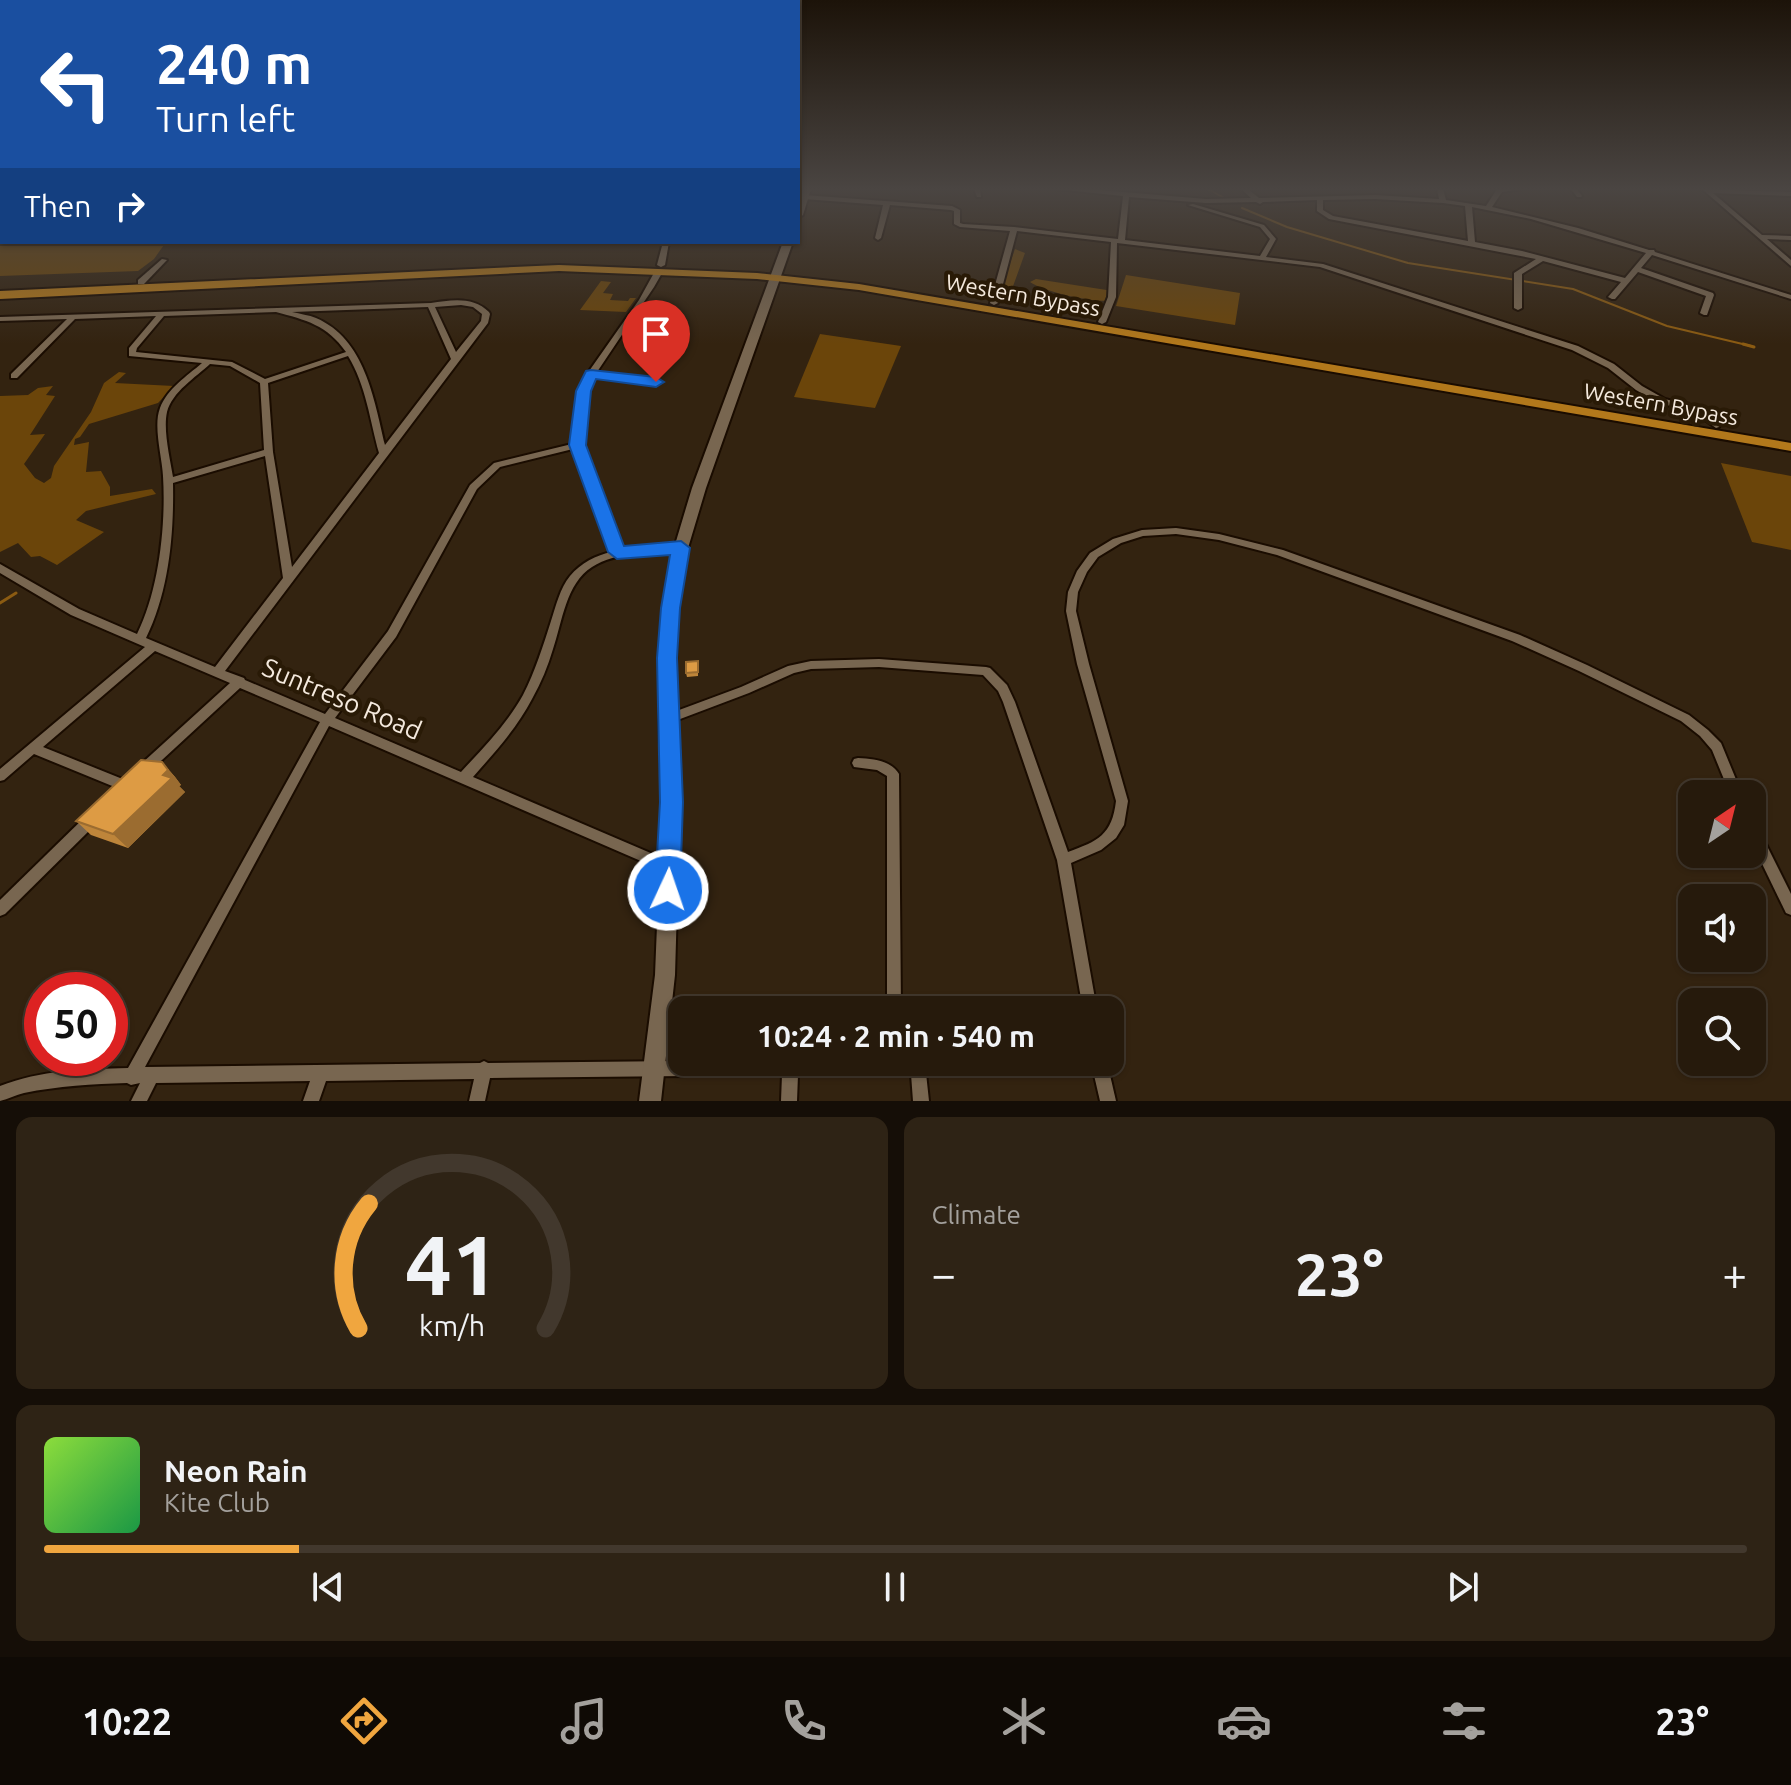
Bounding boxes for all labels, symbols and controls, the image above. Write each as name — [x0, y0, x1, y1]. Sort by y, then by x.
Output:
icon: left — [24, 32, 128, 136]
text: 240 m — [156, 32, 312, 95]
text: Turn left — [156, 98, 295, 139]
icon: right — [108, 184, 152, 228]
text: Then — [24, 189, 92, 223]
street label: Western Bypass — [944, 269, 1102, 320]
pin — [622, 300, 690, 382]
icon: arrive — [634, 312, 678, 356]
street label: Western Bypass — [1582, 378, 1740, 429]
street label: Suntreso Road — [258, 652, 426, 745]
north arrow — [1678, 780, 1766, 868]
map controls — [1678, 780, 1766, 1076]
position arrow — [626, 848, 710, 932]
button: sound — [1678, 884, 1766, 972]
speed limit sign: 50 — [24, 972, 128, 1076]
button: search — [1678, 988, 1766, 1076]
text: 10:24 · 2 min · 540 m — [757, 1019, 1035, 1053]
text: Climate — [932, 1200, 1021, 1229]
text: 41 — [405, 1217, 499, 1311]
text: 23° — [1295, 1240, 1384, 1307]
text: − — [932, 1249, 956, 1298]
text: + — [1722, 1249, 1747, 1298]
text: km/h — [419, 1309, 485, 1341]
text: Neon Rain — [164, 1454, 308, 1488]
text: Kite Club — [164, 1488, 270, 1517]
icon: previous — [306, 1565, 350, 1609]
icon: pause — [873, 1565, 917, 1609]
icon: next — [1441, 1565, 1485, 1609]
icon: directions — [336, 1693, 392, 1749]
icon: music — [556, 1693, 612, 1749]
icon: phone — [776, 1693, 832, 1749]
icon: climate — [996, 1693, 1052, 1749]
icon: car — [1216, 1693, 1272, 1749]
icon: filters — [1436, 1693, 1492, 1749]
text: 10:22 — [82, 1701, 172, 1742]
text: 23° — [1656, 1701, 1709, 1742]

